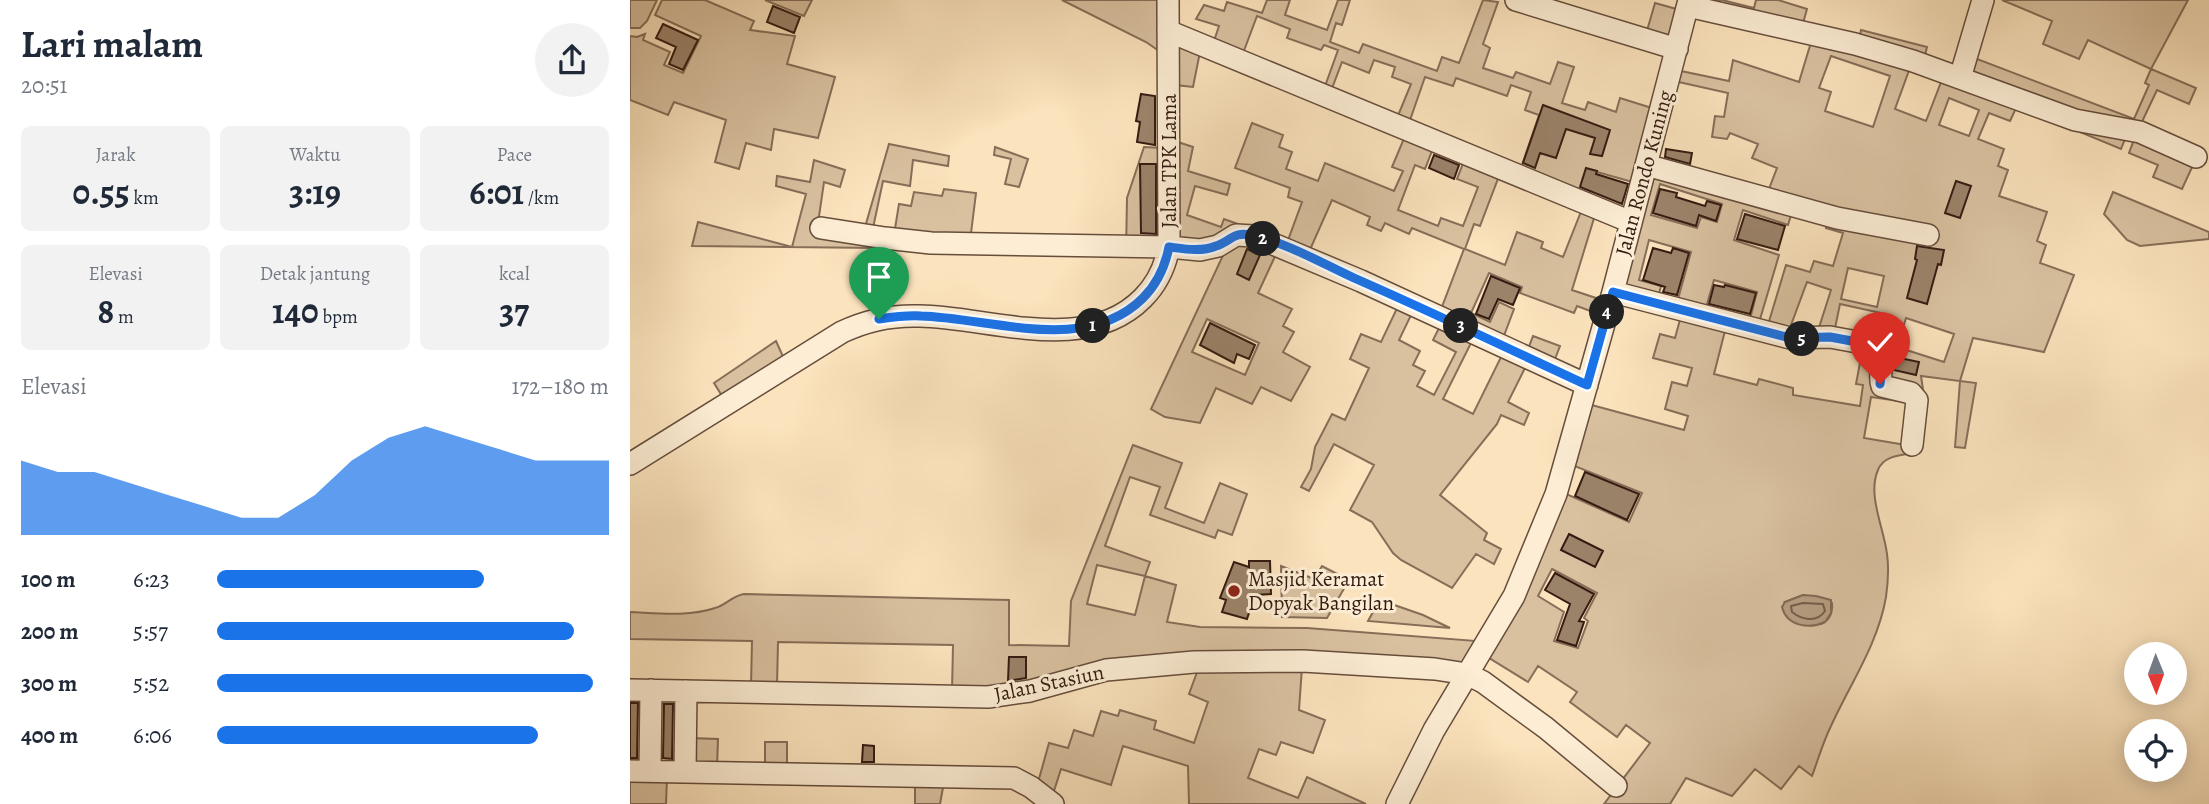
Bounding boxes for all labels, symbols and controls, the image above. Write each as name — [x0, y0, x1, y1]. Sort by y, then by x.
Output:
text: Lari malam — [21, 18, 203, 70]
button: share — [535, 23, 609, 97]
text: 20:51 — [21, 70, 67, 101]
street label: Jalan Rondo Kuning — [1608, 87, 1680, 259]
street label: Jalan TPK Lama — [1155, 93, 1183, 228]
text: Jarak — [96, 142, 136, 168]
text: Waktu — [289, 142, 341, 168]
text: Pace — [497, 142, 532, 168]
text: 0.55 — [73, 168, 130, 216]
text: 3:19 — [289, 168, 341, 216]
text: 6:01 — [469, 168, 524, 216]
text: km — [130, 185, 159, 211]
text: /km — [524, 185, 559, 211]
pin: 2 — [1246, 222, 1280, 256]
text: 2 — [1258, 225, 1267, 251]
pin — [849, 247, 909, 319]
icon: arrive — [860, 258, 898, 296]
text: Elevasi — [88, 261, 143, 287]
text: Detak jantung — [260, 261, 370, 287]
text: kcal — [499, 261, 530, 287]
text: 8 — [97, 287, 114, 335]
text: 140 — [272, 287, 319, 335]
text: 37 — [499, 287, 529, 335]
pin: 4 — [1590, 294, 1625, 330]
text: 4 — [1602, 298, 1611, 324]
text: m — [114, 304, 134, 330]
text: bpm — [319, 304, 358, 330]
pin: 1 — [1076, 308, 1110, 344]
pin: 3 — [1444, 308, 1478, 344]
text: 1 — [1089, 312, 1096, 338]
text: 3 — [1456, 312, 1465, 338]
pin — [1850, 312, 1910, 384]
pin: 5 — [1784, 322, 1820, 356]
icon: check — [1861, 323, 1899, 361]
text: 5 — [1797, 325, 1806, 351]
text: Elevasi — [21, 371, 87, 402]
text: 172–180 m — [512, 371, 609, 402]
text: 100 m — [21, 564, 76, 595]
text: 6:23 — [133, 564, 170, 595]
place label: Masjid Keramat Dopyak Bangilan — [1248, 565, 1394, 617]
marker: Masjid Keramat Dopyak Bangilan — [1226, 583, 1242, 599]
text: 200 m — [21, 616, 79, 647]
text: 5:57 — [133, 616, 168, 647]
north arrow — [2124, 642, 2188, 705]
map controls — [2124, 642, 2187, 782]
street label: Jalan Stasiun — [991, 658, 1107, 708]
text: 300 m — [21, 668, 77, 699]
text: 5:52 — [133, 668, 169, 699]
button: locate — [2124, 719, 2187, 782]
text: 400 m — [21, 720, 78, 751]
text: 6:06 — [133, 720, 172, 751]

